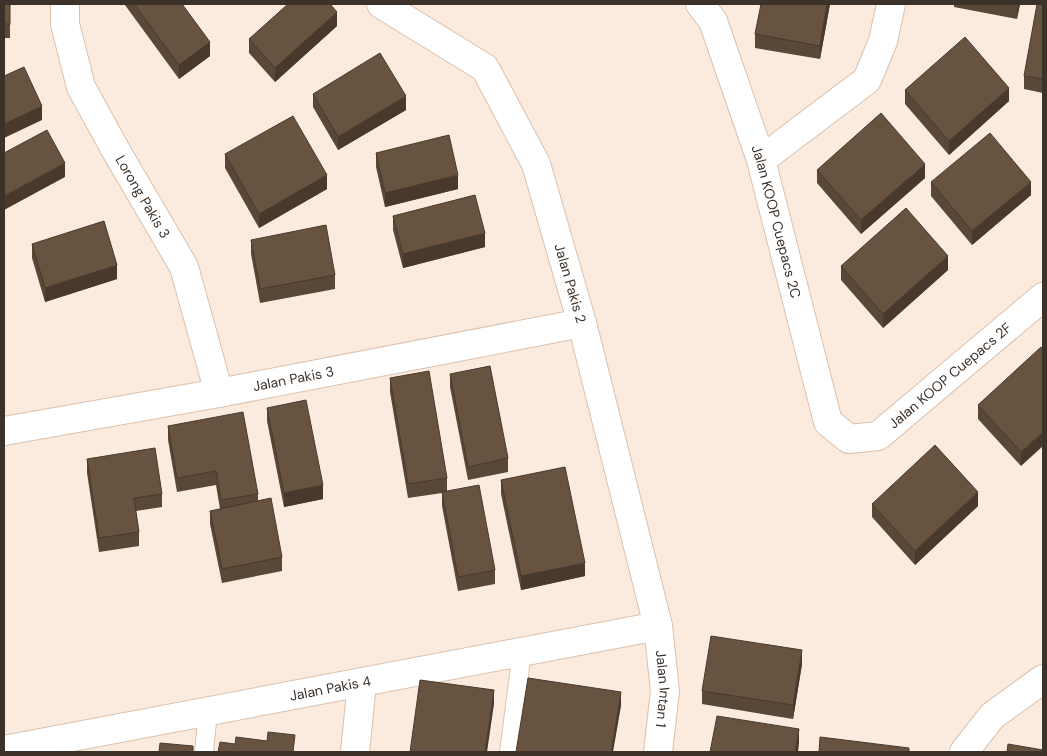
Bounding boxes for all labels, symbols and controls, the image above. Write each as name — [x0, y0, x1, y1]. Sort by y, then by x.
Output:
street label: Jalan KOOP Cuepacs 2C — [748, 143, 805, 300]
street label: Lorong Pakis 3 — [112, 152, 174, 241]
street label: Jalan Pakis 2 — [550, 241, 591, 325]
street label: Jalan KOOP Cuepacs 2F — [885, 318, 1015, 432]
street label: Jalan Pakis 3 — [251, 362, 335, 395]
street label: Jalan Intan 1 — [652, 649, 674, 729]
street label: Jalan Pakis 4 — [288, 672, 373, 705]

